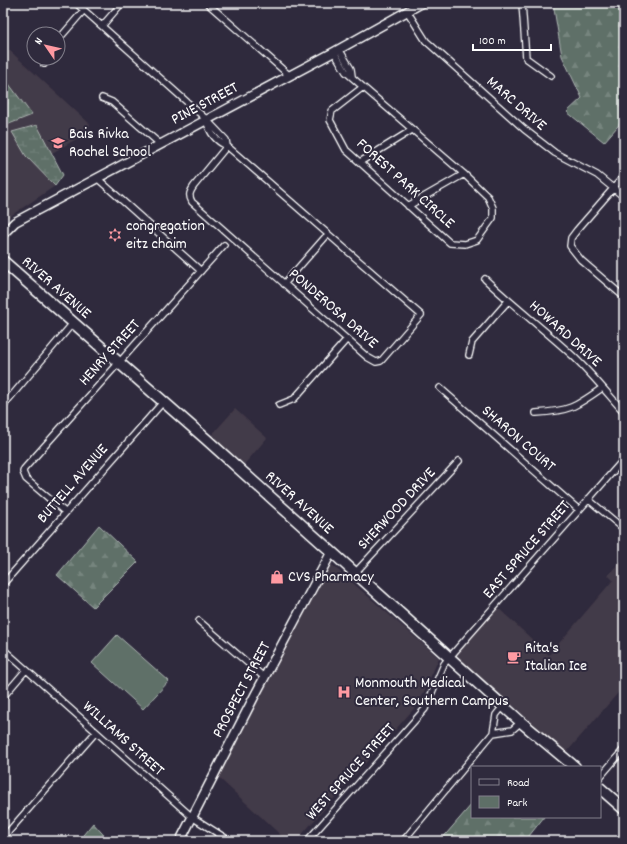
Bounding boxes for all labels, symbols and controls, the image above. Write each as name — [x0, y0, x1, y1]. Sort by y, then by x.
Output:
north arrow — [26, 26, 66, 66]
scale bar — [473, 26, 551, 52]
text: 100 m — [479, 33, 506, 50]
text: N — [31, 34, 48, 48]
street label: MARC DRIVE — [481, 71, 552, 137]
street label: PINE STREET — [167, 76, 243, 131]
place label: Bais Rivka Rochel School — [69, 123, 151, 164]
street label: FOREST PARK CIRCLE — [351, 133, 460, 235]
school or university icon: Bais Rivka Rochel School — [50, 135, 66, 151]
place label: congregation eitz chaim — [126, 215, 205, 256]
synagogue icon: congregation eitz chaim — [107, 227, 123, 243]
street label: RIVER AVENUE — [16, 251, 96, 325]
street label: PONDEROSA DRIVE — [283, 263, 383, 355]
street label: HOWARD DRIVE — [523, 295, 607, 373]
street label: HENRY STREET — [74, 314, 147, 391]
street label: SHARON COURT — [476, 400, 561, 478]
street label: BUTTELL AVENUE — [32, 439, 115, 529]
street label: SHERWOOD DRIVE — [353, 462, 442, 556]
street label: RIVER AVENUE — [259, 466, 339, 541]
street label: EAST SPRUCE STREET — [478, 495, 577, 604]
place label: CVS Pharmacy — [288, 566, 374, 589]
shop icon: CVS Pharmacy — [269, 569, 285, 585]
street label: PROSPECT STREET — [207, 637, 277, 742]
place label: Rita's Italian Ice — [525, 637, 587, 678]
cafe icon: Rita's Italian Ice — [506, 649, 522, 665]
place label: Monmouth Medical Center, Southern Campus — [355, 672, 509, 713]
hospital icon: Monmouth Medical Center, Southern Campus — [336, 684, 352, 700]
street label: WILLIAMS STREET — [77, 696, 169, 782]
street label: WEST SPRUCE STREET — [301, 718, 402, 826]
legend — [471, 766, 601, 818]
text: Road — [507, 775, 529, 792]
text: Park — [507, 795, 528, 812]

